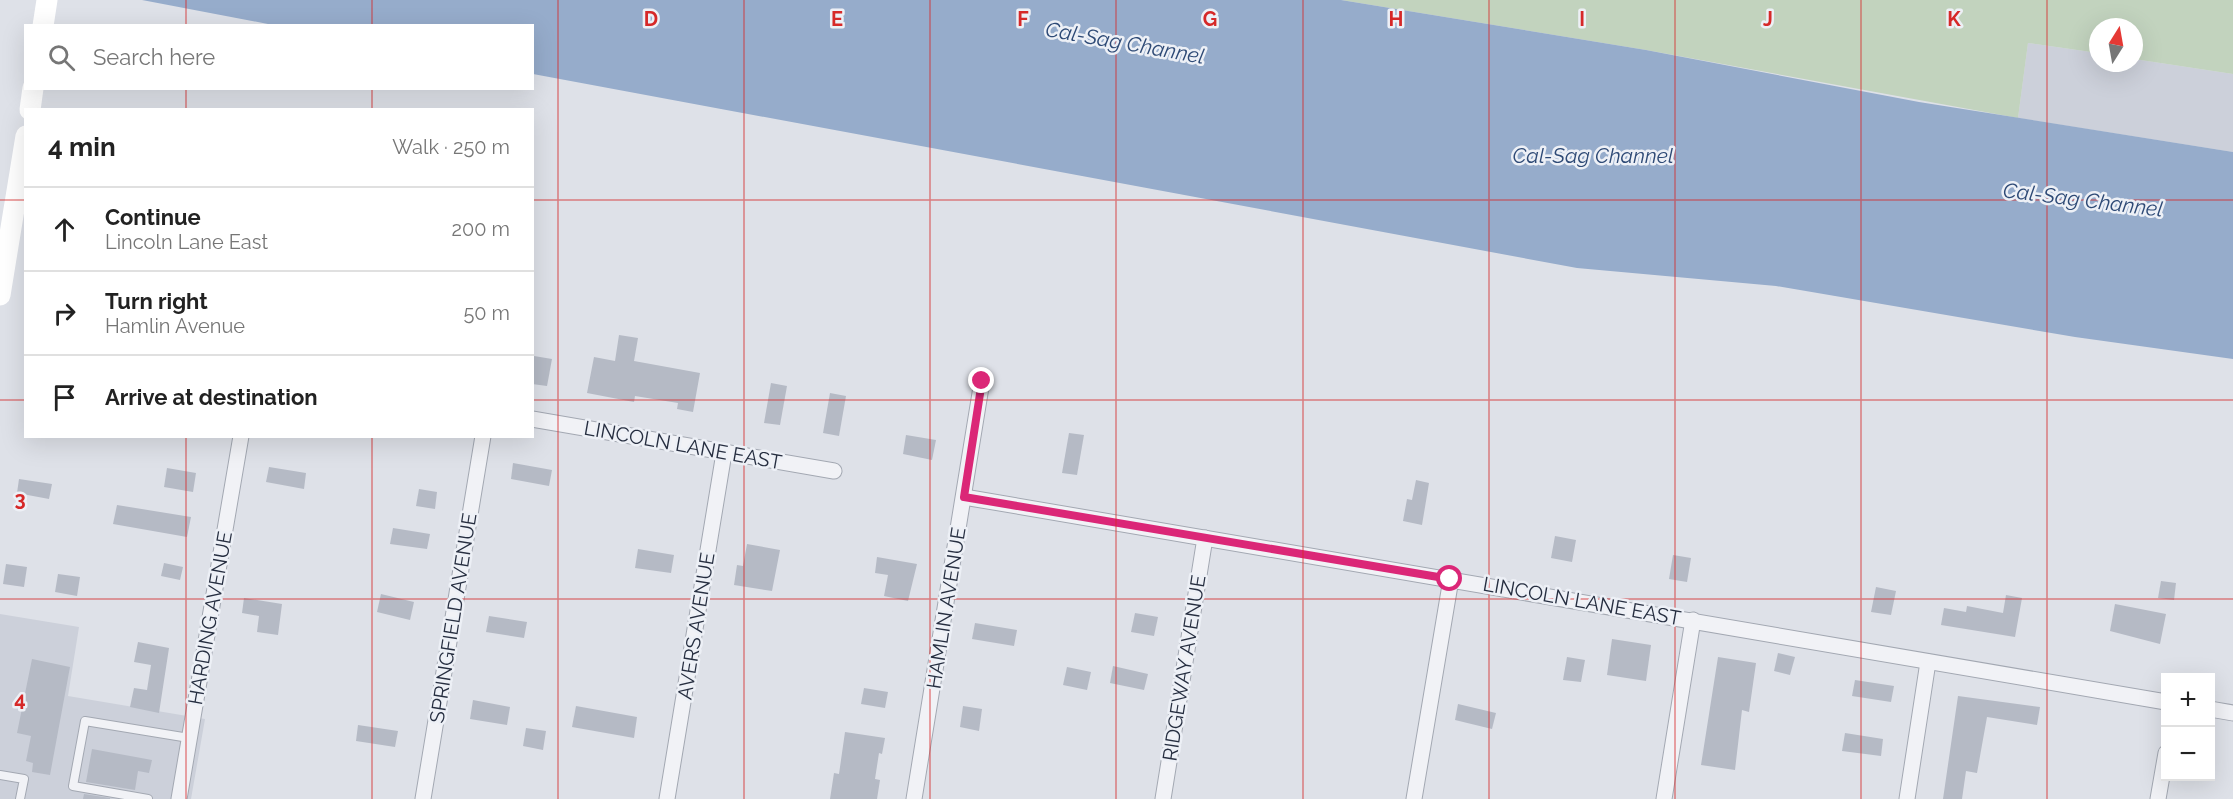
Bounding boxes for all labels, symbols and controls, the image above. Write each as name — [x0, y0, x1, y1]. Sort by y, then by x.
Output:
text: D — [644, 7, 658, 31]
text: E — [831, 7, 843, 31]
text: F — [1017, 7, 1029, 31]
text: G — [1203, 7, 1217, 31]
text: H — [1389, 7, 1403, 31]
text: I — [1579, 7, 1585, 31]
text: J — [1763, 7, 1773, 31]
text: K — [1947, 7, 1961, 31]
water label: Cal-Sag Channel — [1044, 16, 1206, 69]
north arrow — [2089, 18, 2143, 72]
search box — [24, 24, 534, 90]
icon: search — [45, 41, 78, 74]
text: Search here — [93, 44, 215, 70]
text: 4 min — [48, 132, 116, 162]
text: Walk · 250 m — [392, 135, 510, 159]
water label: Cal-Sag Channel — [1513, 143, 1673, 168]
water label: Cal-Sag Channel — [2002, 177, 2164, 222]
text: Continue — [105, 204, 201, 230]
icon: ahead — [48, 213, 81, 246]
text: 200 m — [452, 217, 510, 241]
text: Lincoln Lane East — [105, 230, 268, 254]
text: Turn right — [105, 288, 208, 314]
icon: right — [48, 297, 81, 330]
text: 50 m — [463, 301, 510, 325]
text: Hamlin Avenue — [105, 314, 245, 338]
route end — [968, 367, 994, 393]
icon: arrive — [48, 381, 81, 414]
text: Arrive at destination — [105, 384, 318, 410]
street label: LINCOLN LANE EAST — [582, 416, 784, 474]
text: 3 — [14, 487, 26, 511]
street label: SPRINGFIELD AVENUE — [425, 511, 481, 725]
street label: HAMLIN AVENUE — [921, 526, 971, 690]
street label: HARDING AVENUE — [183, 529, 237, 707]
street label: AVERS AVENUE — [673, 551, 719, 701]
route start — [1436, 565, 1462, 591]
street label: LINCOLN LANE EAST — [1481, 572, 1683, 630]
street label: RIDGEWAY AVENUE — [1157, 573, 1211, 763]
map controls — [2161, 673, 2215, 781]
button: + — [2161, 673, 2215, 727]
text: 4 — [14, 687, 26, 711]
button: − — [2161, 727, 2215, 781]

